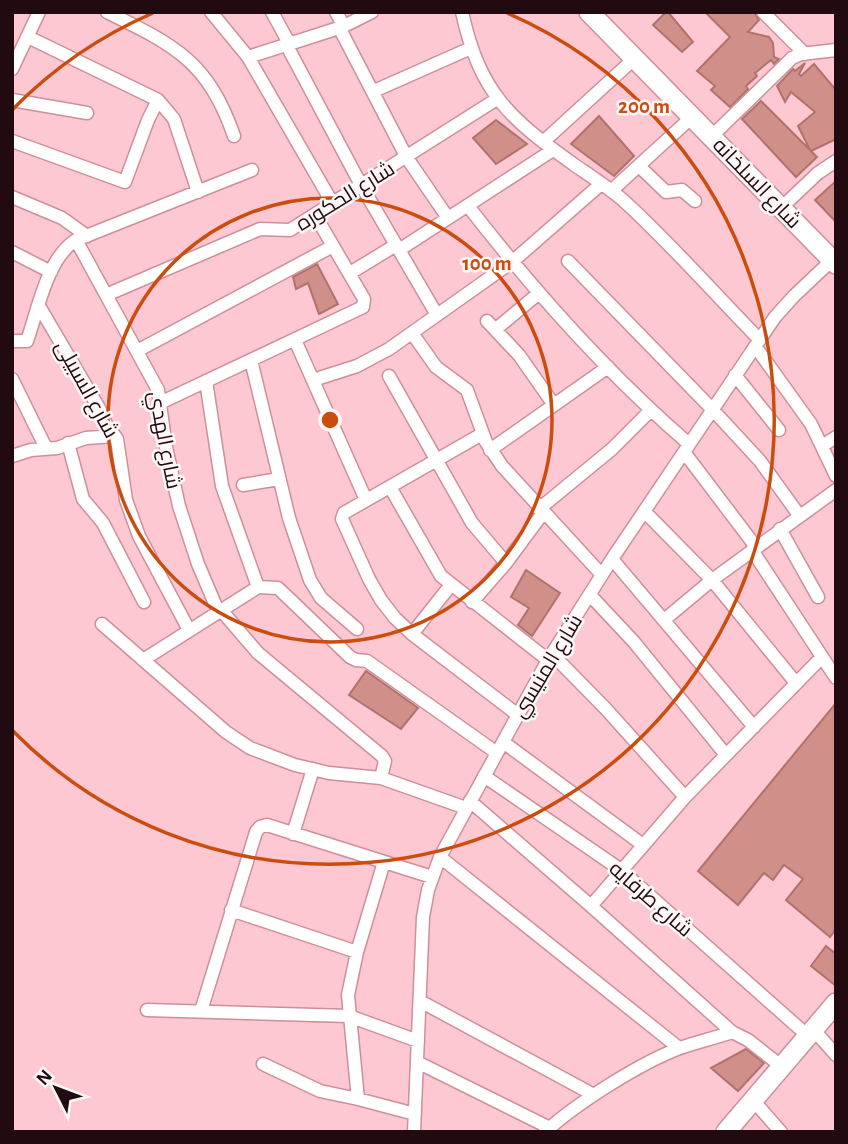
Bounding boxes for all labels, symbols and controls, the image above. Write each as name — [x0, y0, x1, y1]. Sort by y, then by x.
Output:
text: 200 m — [618, 96, 670, 117]
street label: شارع السلخانه — [706, 134, 805, 235]
street label: شارع الحكوره — [292, 158, 400, 238]
text: 100 m — [462, 253, 512, 274]
street label: شارع السبيلى — [49, 337, 122, 443]
street label: شارع الهدي — [140, 389, 184, 492]
centre of rings — [318, 408, 342, 432]
street label: شارع المنيسي — [508, 611, 590, 724]
street label: شارع طرفايه — [603, 858, 696, 943]
north arrow — [21, 1053, 91, 1123]
text: N — [33, 1066, 56, 1089]

